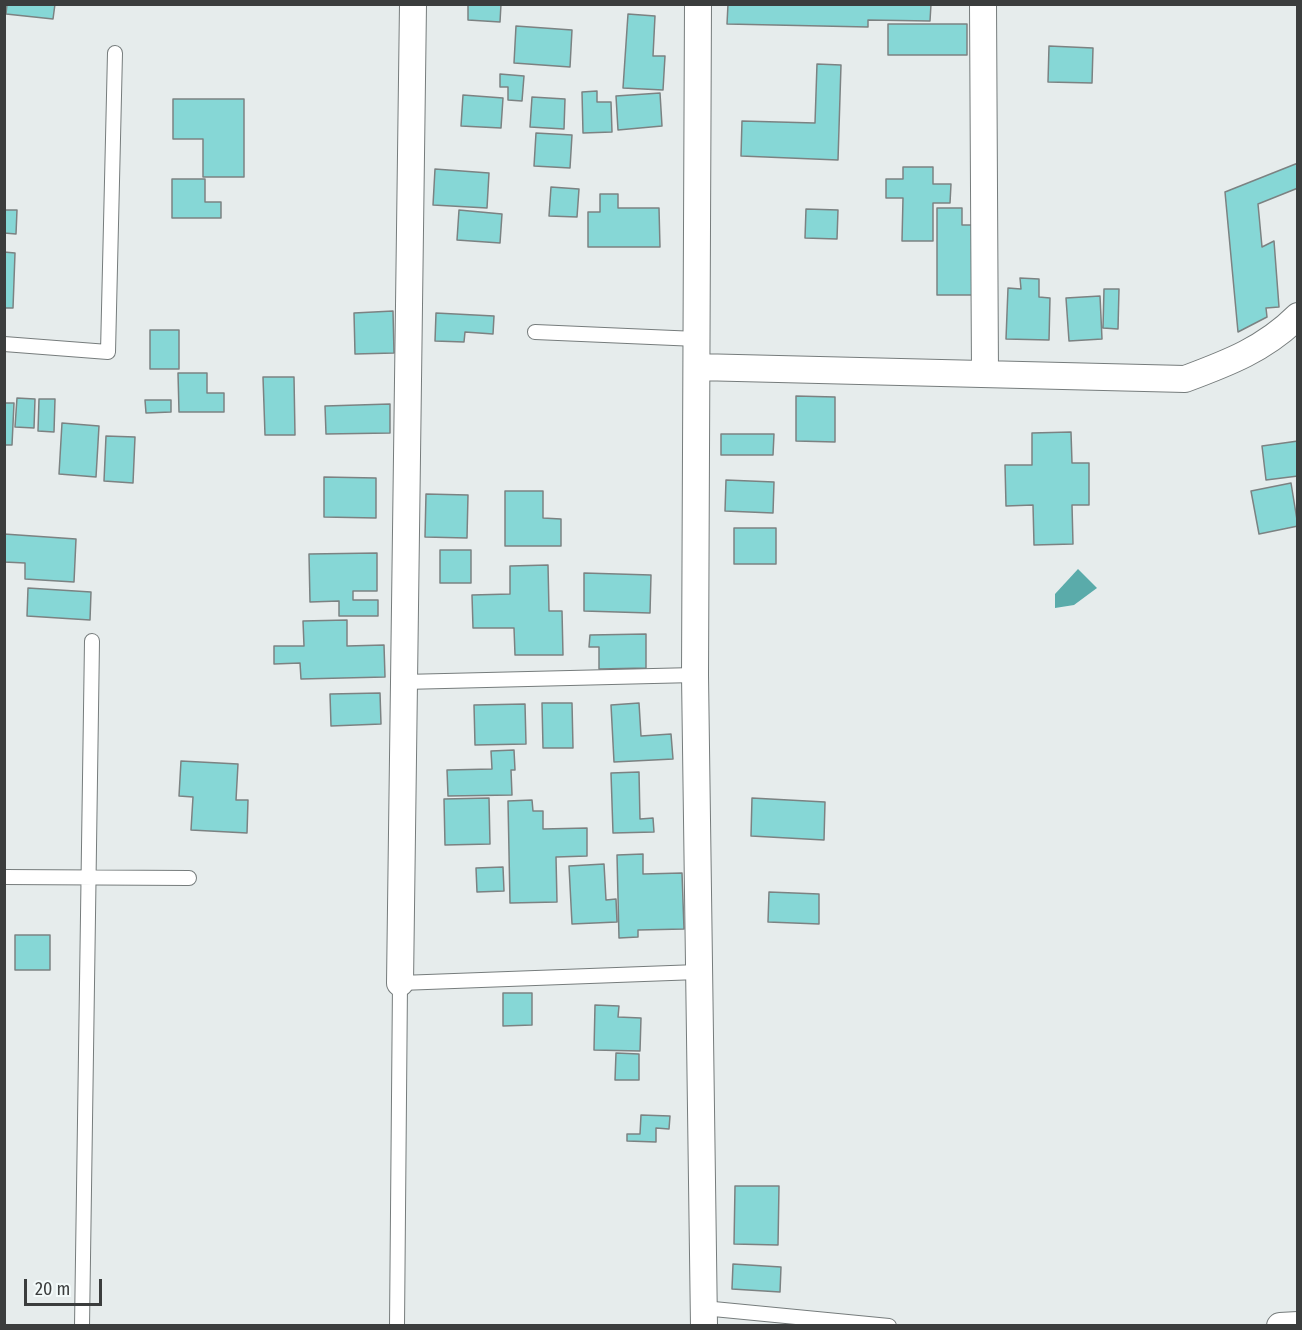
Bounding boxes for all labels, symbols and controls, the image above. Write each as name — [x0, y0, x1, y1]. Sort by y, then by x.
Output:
scale bar — [27, 1267, 105, 1305]
text: 20 m — [35, 1278, 70, 1300]

